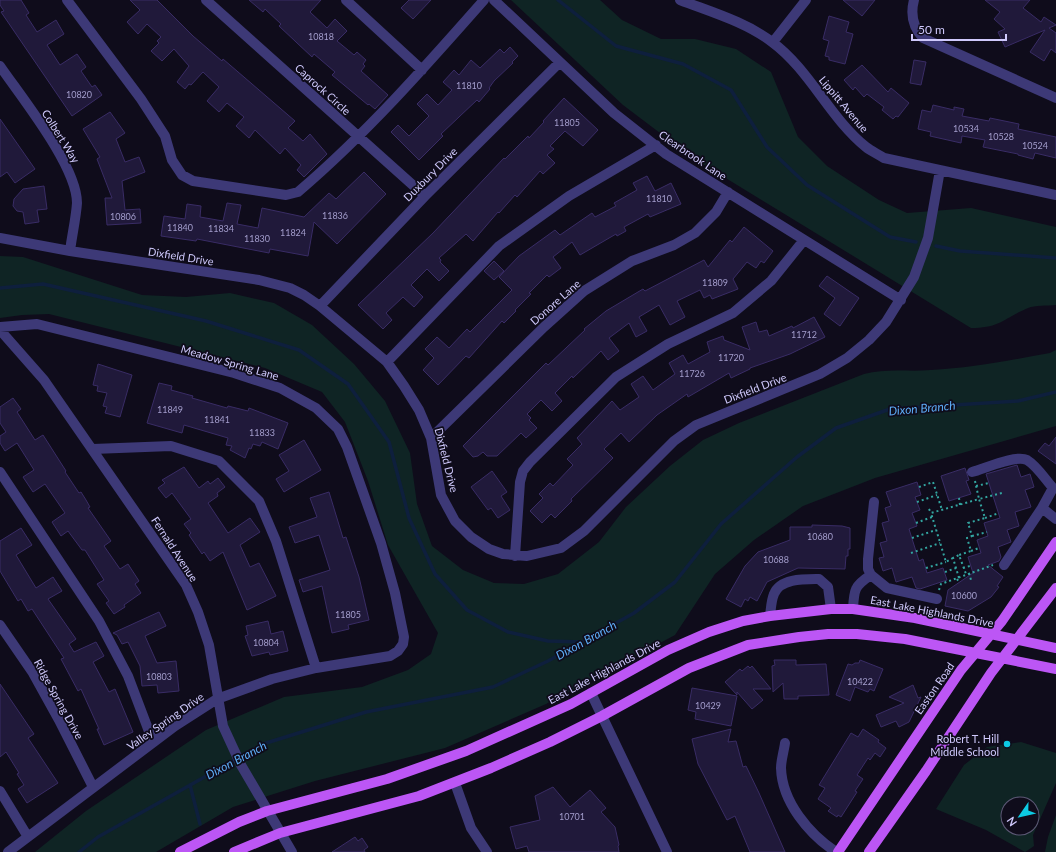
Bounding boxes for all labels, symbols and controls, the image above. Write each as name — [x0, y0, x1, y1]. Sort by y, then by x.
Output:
scale bar — [912, 16, 1006, 42]
text: 50 m — [918, 22, 945, 37]
house number: 10818 — [308, 31, 334, 42]
street label: Caprock Circle — [293, 61, 354, 117]
street label: Lippitt Avenue — [817, 73, 871, 135]
house number: 11810 — [456, 80, 482, 91]
house number: 10820 — [66, 89, 92, 100]
street label: Colbert Way — [39, 107, 83, 165]
house number: 11805 — [554, 117, 580, 128]
house number: 10534 — [953, 123, 979, 134]
street label: Clearbrook Lane — [657, 127, 730, 183]
house number: 10528 — [988, 131, 1014, 142]
house number: 10524 — [1022, 140, 1048, 151]
street label: Duxbury Drive — [400, 144, 460, 204]
house number: 11810 — [646, 193, 672, 204]
house number: 11836 — [322, 210, 348, 221]
house number: 10806 — [110, 211, 136, 222]
house number: 11840 — [167, 222, 193, 233]
house number: 11834 — [208, 223, 234, 234]
house number: 11824 — [280, 227, 306, 238]
house number: 11830 — [244, 233, 270, 244]
street label: Dixfield Drive — [147, 244, 215, 268]
street label: Donore Lane — [527, 277, 583, 327]
house number: 11809 — [702, 277, 728, 288]
house number: 11712 — [791, 329, 817, 340]
street label: Meadow Spring Lane — [180, 342, 281, 382]
house number: 11720 — [718, 352, 744, 363]
house number: 11726 — [679, 368, 705, 379]
street label: Dixfield Drive — [722, 370, 788, 406]
water label: Dixon Branch — [888, 398, 956, 418]
house number: 11849 — [157, 404, 183, 415]
house number: 11841 — [204, 414, 230, 425]
street label: Dixfield Drive — [433, 426, 461, 494]
house number: 11833 — [249, 427, 275, 438]
street label: Fernald Avenue — [149, 514, 201, 584]
house number: 10680 — [807, 531, 833, 542]
house number: 10688 — [763, 554, 789, 565]
house number: 10600 — [951, 590, 977, 601]
street label: East Lake Highlands Drive — [869, 593, 995, 629]
house number: 11805 — [335, 609, 361, 620]
water label: Dixon Branch — [553, 617, 619, 663]
street label: East Lake Highlands Drive — [546, 636, 663, 706]
house number: 10804 — [253, 637, 279, 648]
street label: Ridge Spring Drive — [32, 657, 86, 741]
street label: Easton Road — [911, 660, 957, 716]
house number: 10803 — [146, 671, 172, 682]
house number: 10422 — [847, 676, 873, 687]
street label: Valley Spring Drive — [124, 690, 206, 752]
house number: 10429 — [695, 700, 721, 711]
place label: Robert T. Hill Middle School — [930, 732, 999, 758]
water label: Dixon Branch — [203, 738, 269, 782]
marker: Robert T. Hill Middle School — [1002, 739, 1012, 749]
north arrow — [1000, 796, 1040, 836]
house number: 10701 — [559, 811, 585, 822]
text: N — [1004, 815, 1019, 829]

